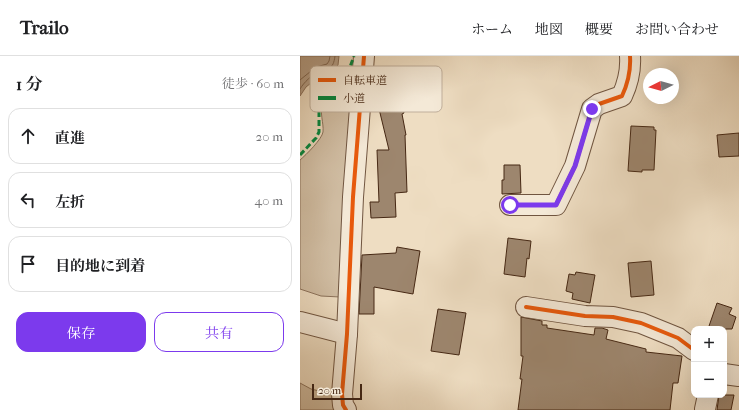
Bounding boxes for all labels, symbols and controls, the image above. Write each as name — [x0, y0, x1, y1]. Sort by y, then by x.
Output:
text: Trailo — [20, 17, 69, 39]
text: ホーム — [471, 21, 513, 38]
text: 地図 — [535, 21, 563, 38]
text: 概要 — [585, 21, 613, 38]
text: お問い合わせ — [635, 21, 719, 38]
legend — [310, 66, 442, 112]
north arrow — [643, 68, 679, 104]
text: 1 分 — [16, 74, 43, 94]
text: 自転車道 — [343, 74, 387, 87]
text: 徒歩 · 60 m — [222, 76, 284, 91]
text: 小道 — [343, 92, 365, 105]
route end — [583, 100, 601, 118]
icon: ahead — [17, 125, 39, 147]
text: 直進 — [55, 129, 85, 147]
text: 20 m — [256, 129, 283, 144]
icon: left — [17, 189, 39, 211]
text: 左折 — [55, 193, 85, 211]
text: 40 m — [255, 193, 283, 208]
route start — [501, 196, 519, 214]
icon: arrive — [17, 253, 39, 275]
text: 目的地に到着 — [55, 257, 145, 275]
button: 保存 — [16, 312, 146, 352]
button: 共有 — [154, 312, 284, 352]
map controls — [691, 326, 727, 398]
button: + — [691, 326, 727, 362]
button: − — [691, 362, 727, 398]
scale bar — [312, 382, 362, 401]
text: 20 m — [318, 384, 341, 397]

